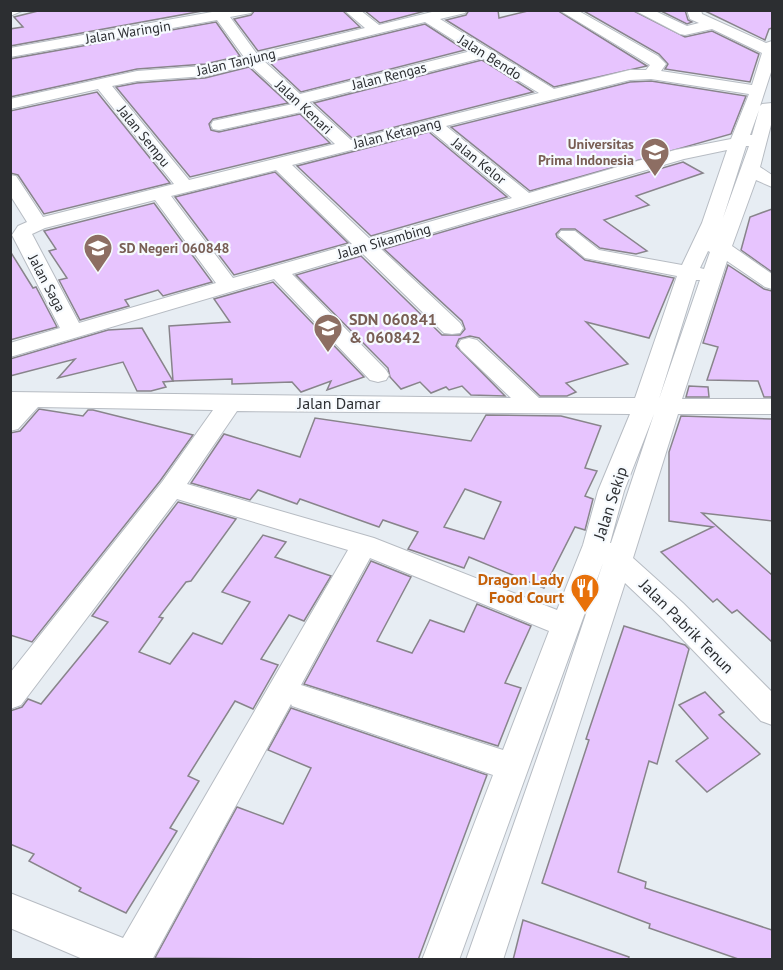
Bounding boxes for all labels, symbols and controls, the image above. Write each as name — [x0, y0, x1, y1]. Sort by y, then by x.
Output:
street label: Jalan Waringin — [83, 16, 172, 48]
street label: Jalan Bendo — [454, 30, 525, 84]
street label: Jalan Tanjung — [194, 44, 277, 80]
street label: Jalan Rengas — [349, 58, 428, 94]
street label: Jalan Kenari — [271, 75, 336, 138]
street label: Jalan Sempu — [113, 101, 174, 171]
street label: Jalan Ketapang — [350, 113, 443, 153]
street label: Jalan Kelor — [447, 133, 510, 189]
place label: Universitas Prima Indonesia — [538, 135, 634, 169]
school or university icon: Universitas Prima Indonesia — [639, 136, 671, 178]
street label: Jalan Sikambing — [334, 219, 433, 263]
school or university icon: SD Negeri 060848 — [82, 232, 114, 274]
place label: SD Negeri 060848 — [119, 239, 230, 257]
street label: Jalan Saga — [24, 250, 70, 315]
place label: SDN 060841 & 060842 — [349, 309, 437, 347]
school or university icon: SDN 060841 & 060842 — [312, 312, 344, 354]
street label: Jalan Damar — [297, 393, 381, 413]
street label: Jalan Sekip — [589, 464, 631, 543]
place label: Dragon Lady Food Court — [478, 569, 564, 607]
restaurant icon: Dragon Lady Food Court — [569, 572, 601, 614]
street label: Jalan Pabrik Tenun — [635, 574, 738, 677]

